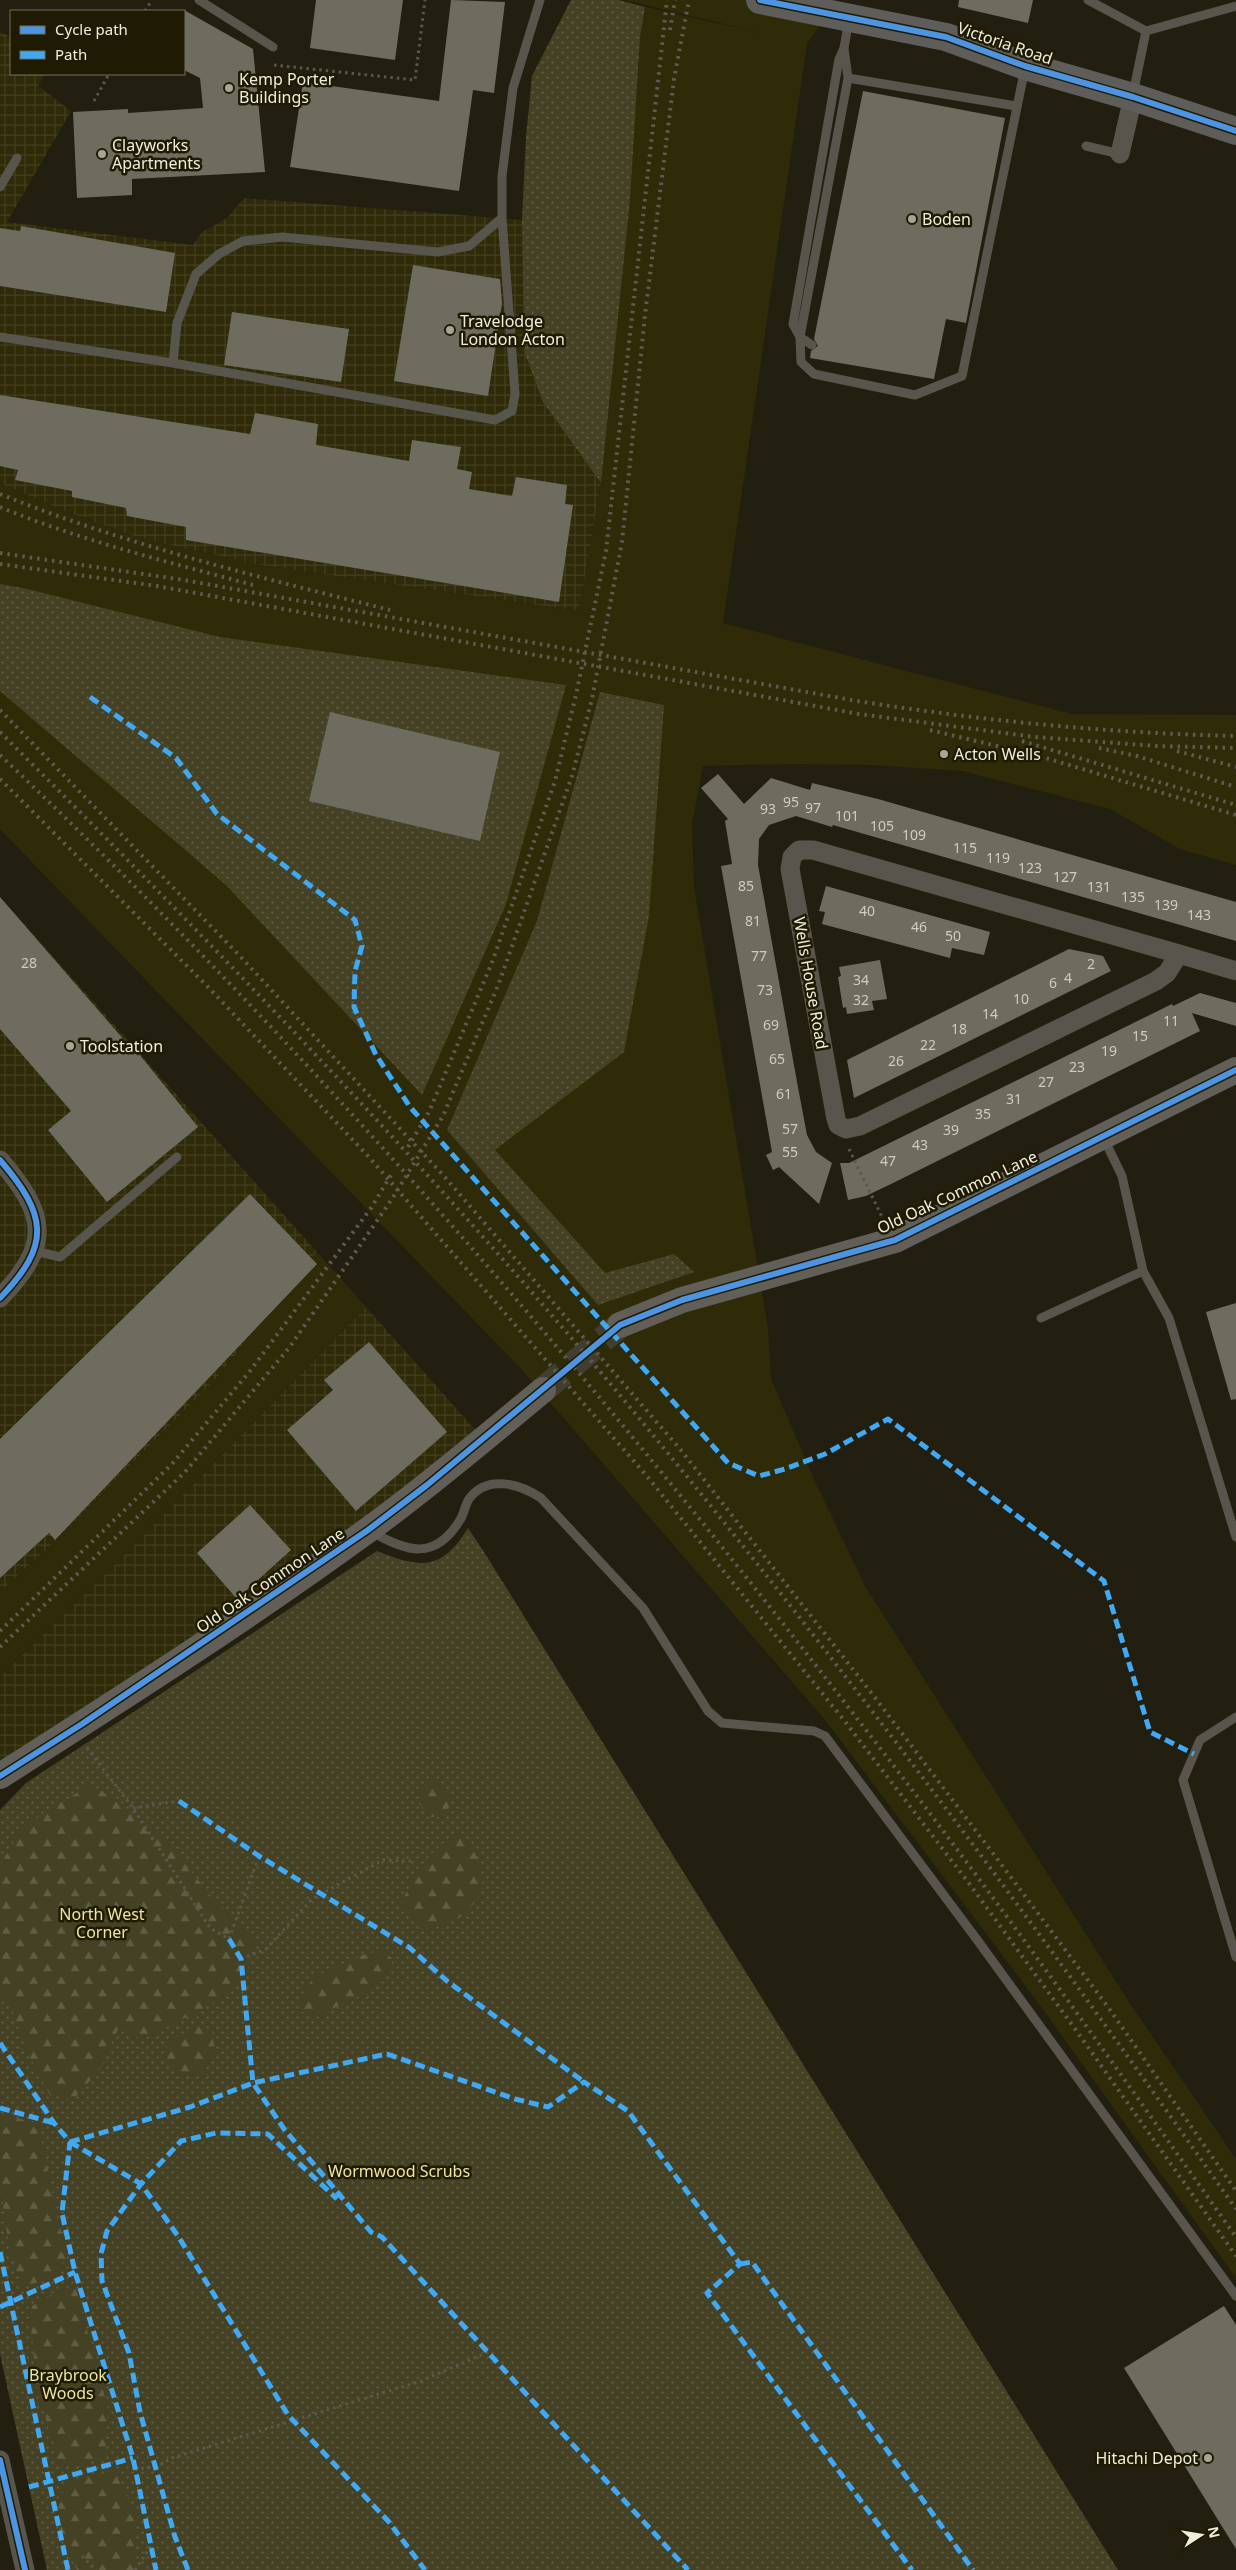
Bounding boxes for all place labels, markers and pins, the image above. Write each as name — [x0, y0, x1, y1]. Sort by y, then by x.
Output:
place label: Kemp Porter Buildings — [239, 68, 335, 108]
marker: Kemp Porter Buildings — [223, 82, 235, 94]
place label: Clayworks Apartments — [112, 134, 201, 174]
marker: Clayworks Apartments — [96, 148, 108, 160]
place label: Boden — [922, 208, 971, 230]
marker: Boden — [906, 213, 918, 225]
place label: Travelodge London Acton — [460, 310, 565, 350]
marker: Travelodge London Acton — [444, 324, 456, 336]
place label: Acton Wells — [954, 743, 1041, 765]
marker: Acton Wells — [938, 748, 950, 760]
place label: Toolstation — [80, 1035, 163, 1057]
marker: Toolstation — [64, 1040, 76, 1052]
place label: Hitachi Depot — [1095, 2447, 1198, 2469]
marker: Hitachi Depot — [1202, 2452, 1214, 2464]

